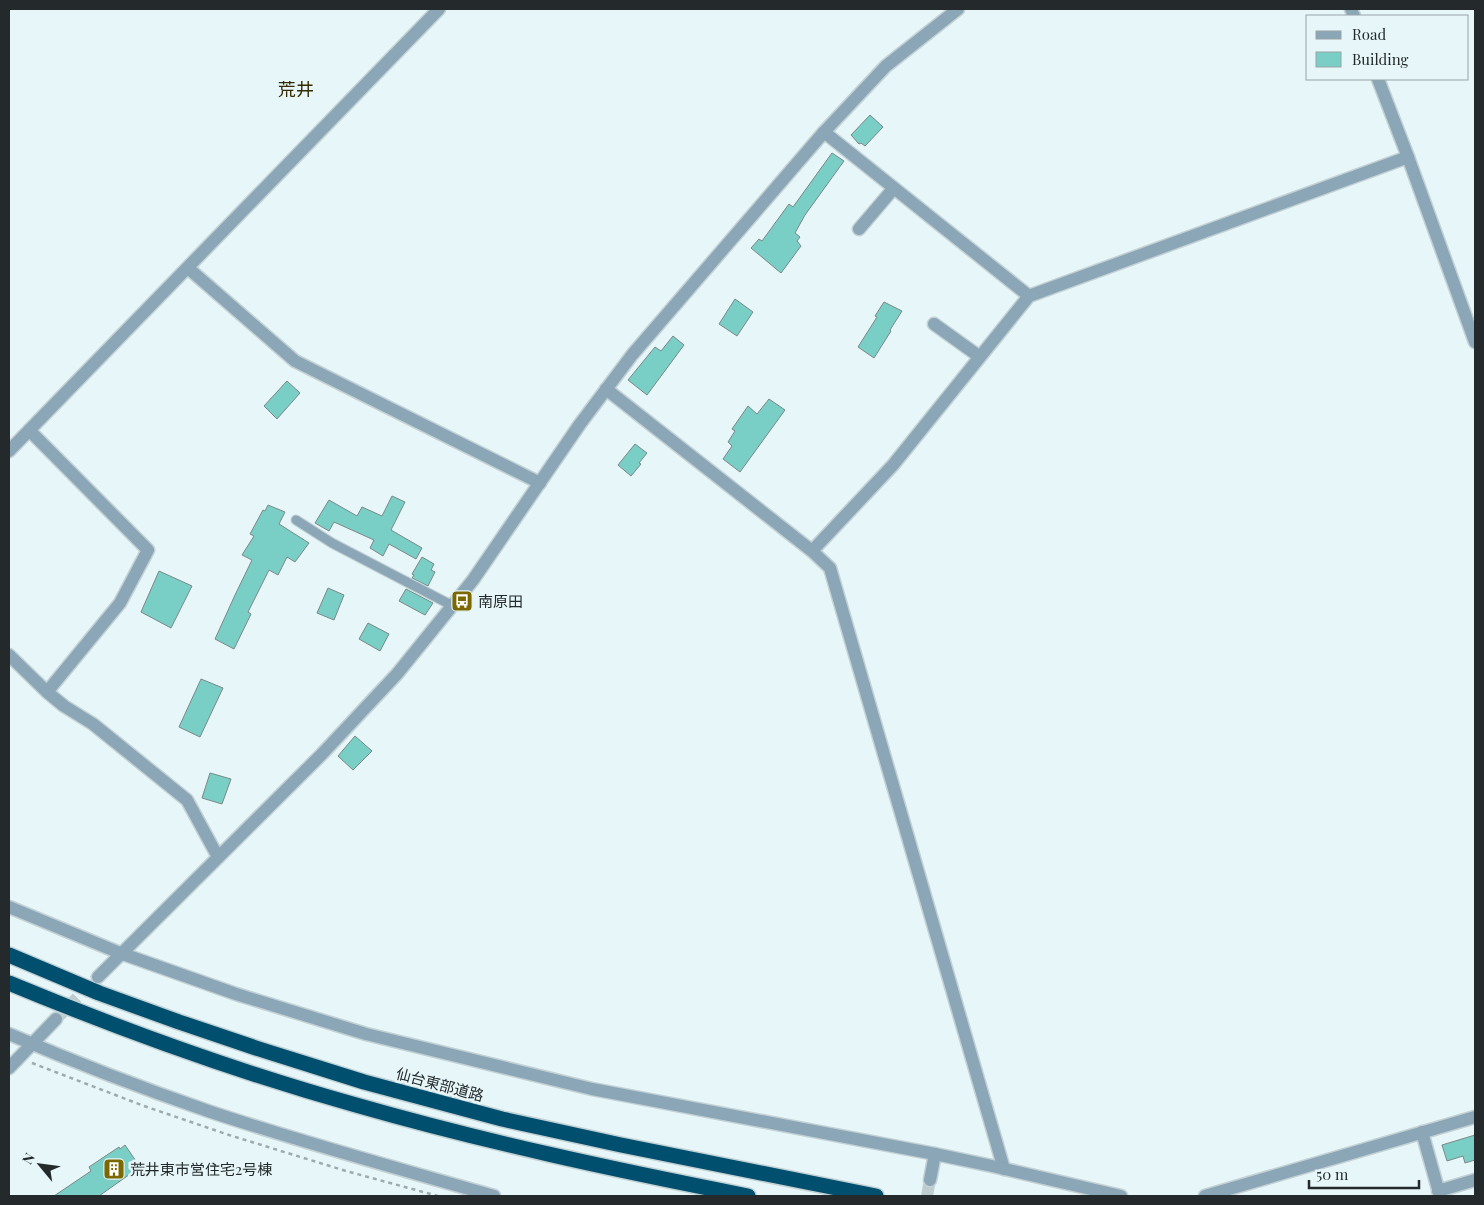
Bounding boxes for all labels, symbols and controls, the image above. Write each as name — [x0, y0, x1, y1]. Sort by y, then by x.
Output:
legend — [1306, 15, 1469, 80]
text: Road — [1352, 24, 1386, 44]
text: Building — [1352, 49, 1409, 69]
district label: 荒井 — [278, 77, 314, 101]
bus stop icon: 南原田 — [450, 589, 474, 613]
place label: 南原田 — [478, 591, 523, 611]
street label: 仙台東部道路 — [394, 1063, 486, 1105]
north arrow — [15, 1140, 65, 1190]
text: N — [17, 1149, 39, 1167]
building icon: 荒井東市営住宅2号棟 — [102, 1157, 126, 1181]
scale bar — [1309, 1158, 1419, 1190]
place label: 荒井東市営住宅2号棟 — [130, 1159, 272, 1179]
text: 50 m — [1316, 1164, 1349, 1184]

